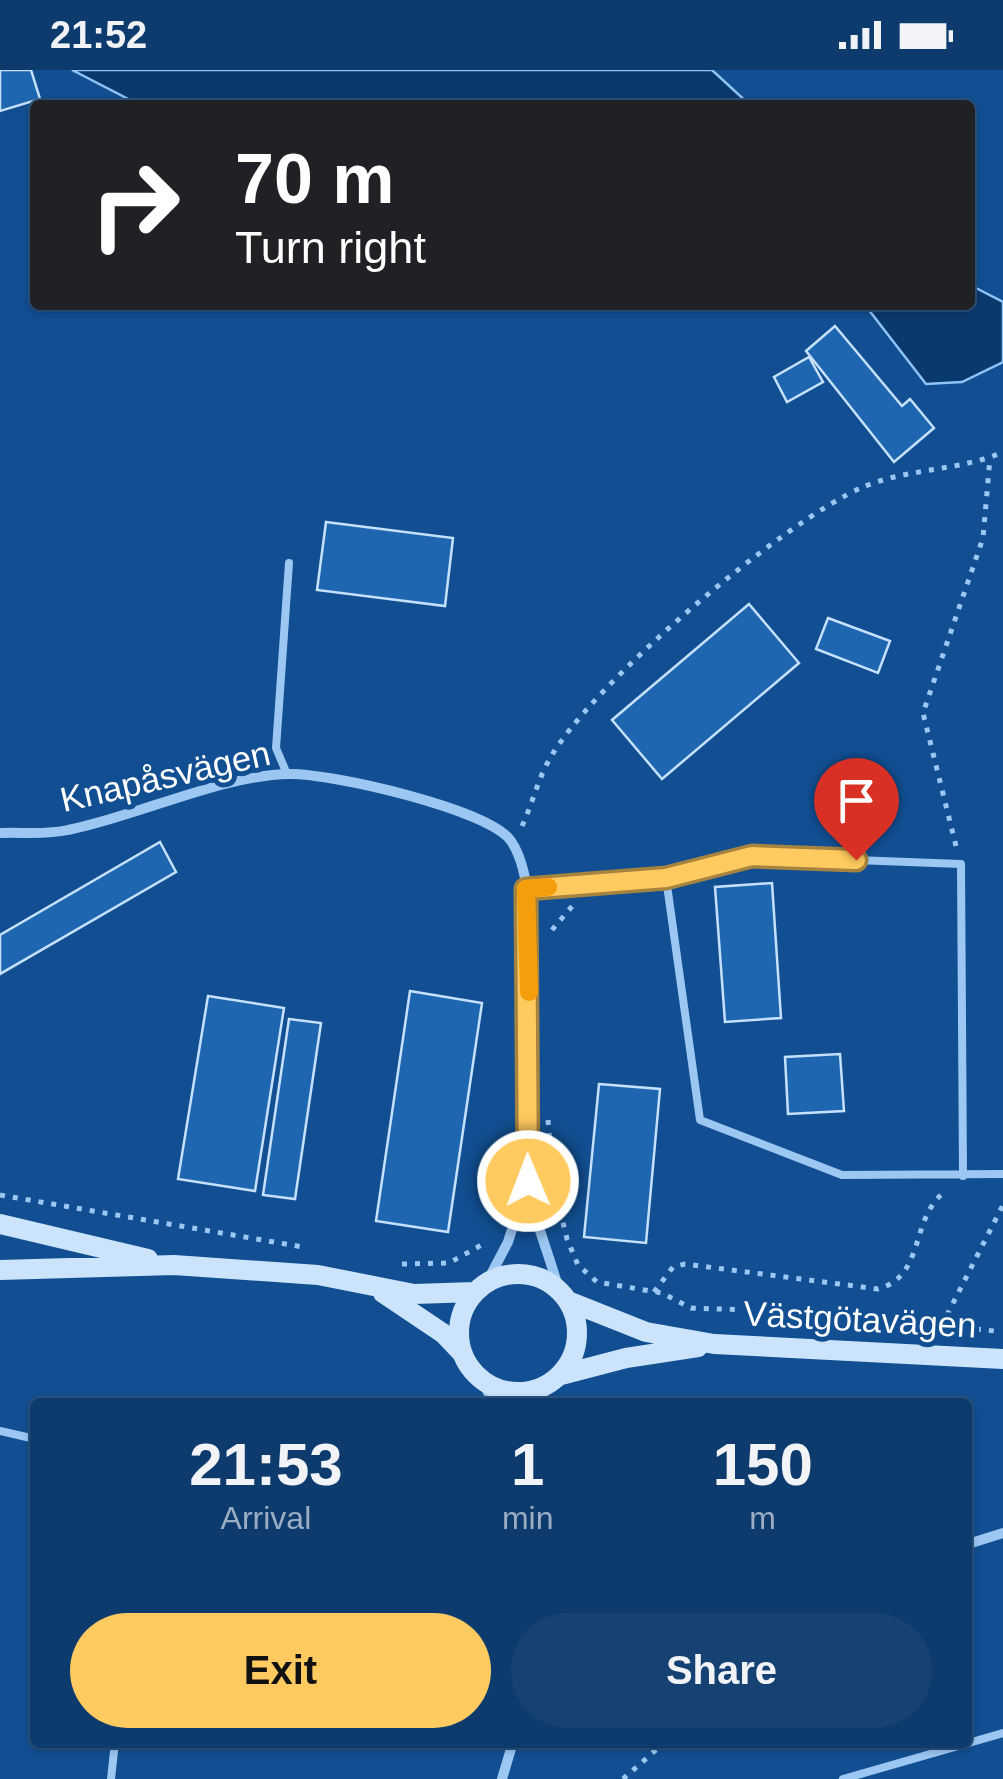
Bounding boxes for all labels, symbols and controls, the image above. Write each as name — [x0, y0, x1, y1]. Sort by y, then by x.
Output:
text: 21:52 — [50, 14, 147, 56]
icon: right — [70, 140, 200, 270]
text: 70 m — [235, 140, 395, 218]
text: Turn right — [235, 222, 426, 273]
street label: Knapåsvägen — [56, 733, 274, 819]
pin — [814, 758, 899, 861]
icon: arrive — [829, 773, 884, 828]
position arrow — [476, 1129, 580, 1233]
street label: Västgötavägen — [742, 1293, 978, 1345]
text: 21:53 — [189, 1431, 343, 1498]
text: 1 — [511, 1431, 544, 1498]
text: 150 — [713, 1431, 813, 1498]
text: Arrival — [221, 1500, 311, 1536]
text: min — [502, 1500, 553, 1536]
text: m — [749, 1500, 776, 1536]
button: Exit — [70, 1613, 491, 1728]
button: Share — [511, 1613, 932, 1728]

